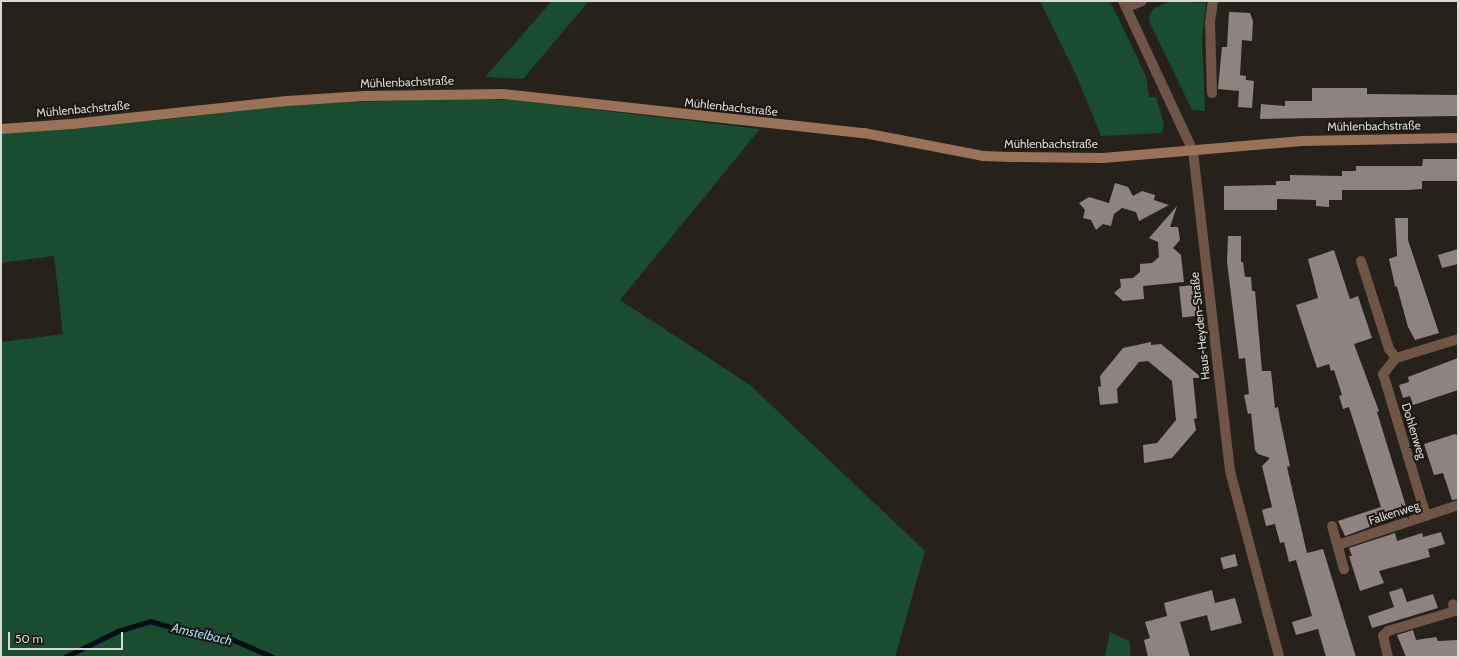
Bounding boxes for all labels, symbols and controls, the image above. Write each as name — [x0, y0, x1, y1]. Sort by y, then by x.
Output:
street label: Mühlenbachstraße — [360, 73, 454, 91]
street label: Mühlenbachstraße — [684, 95, 778, 119]
street label: Mühlenbachstraße — [36, 98, 130, 120]
street label: Mühlenbachstraße — [1327, 118, 1421, 134]
street label: Mühlenbachstraße — [1004, 137, 1098, 151]
street label: Haus-Heyden-Straße — [1187, 271, 1213, 381]
street label: Dohlenweg — [1399, 401, 1429, 461]
street label: Falkenweg — [1367, 498, 1421, 528]
water label: Amstelbach — [170, 619, 234, 649]
scale bar — [10, 624, 125, 650]
text: 50 m — [15, 631, 43, 646]

